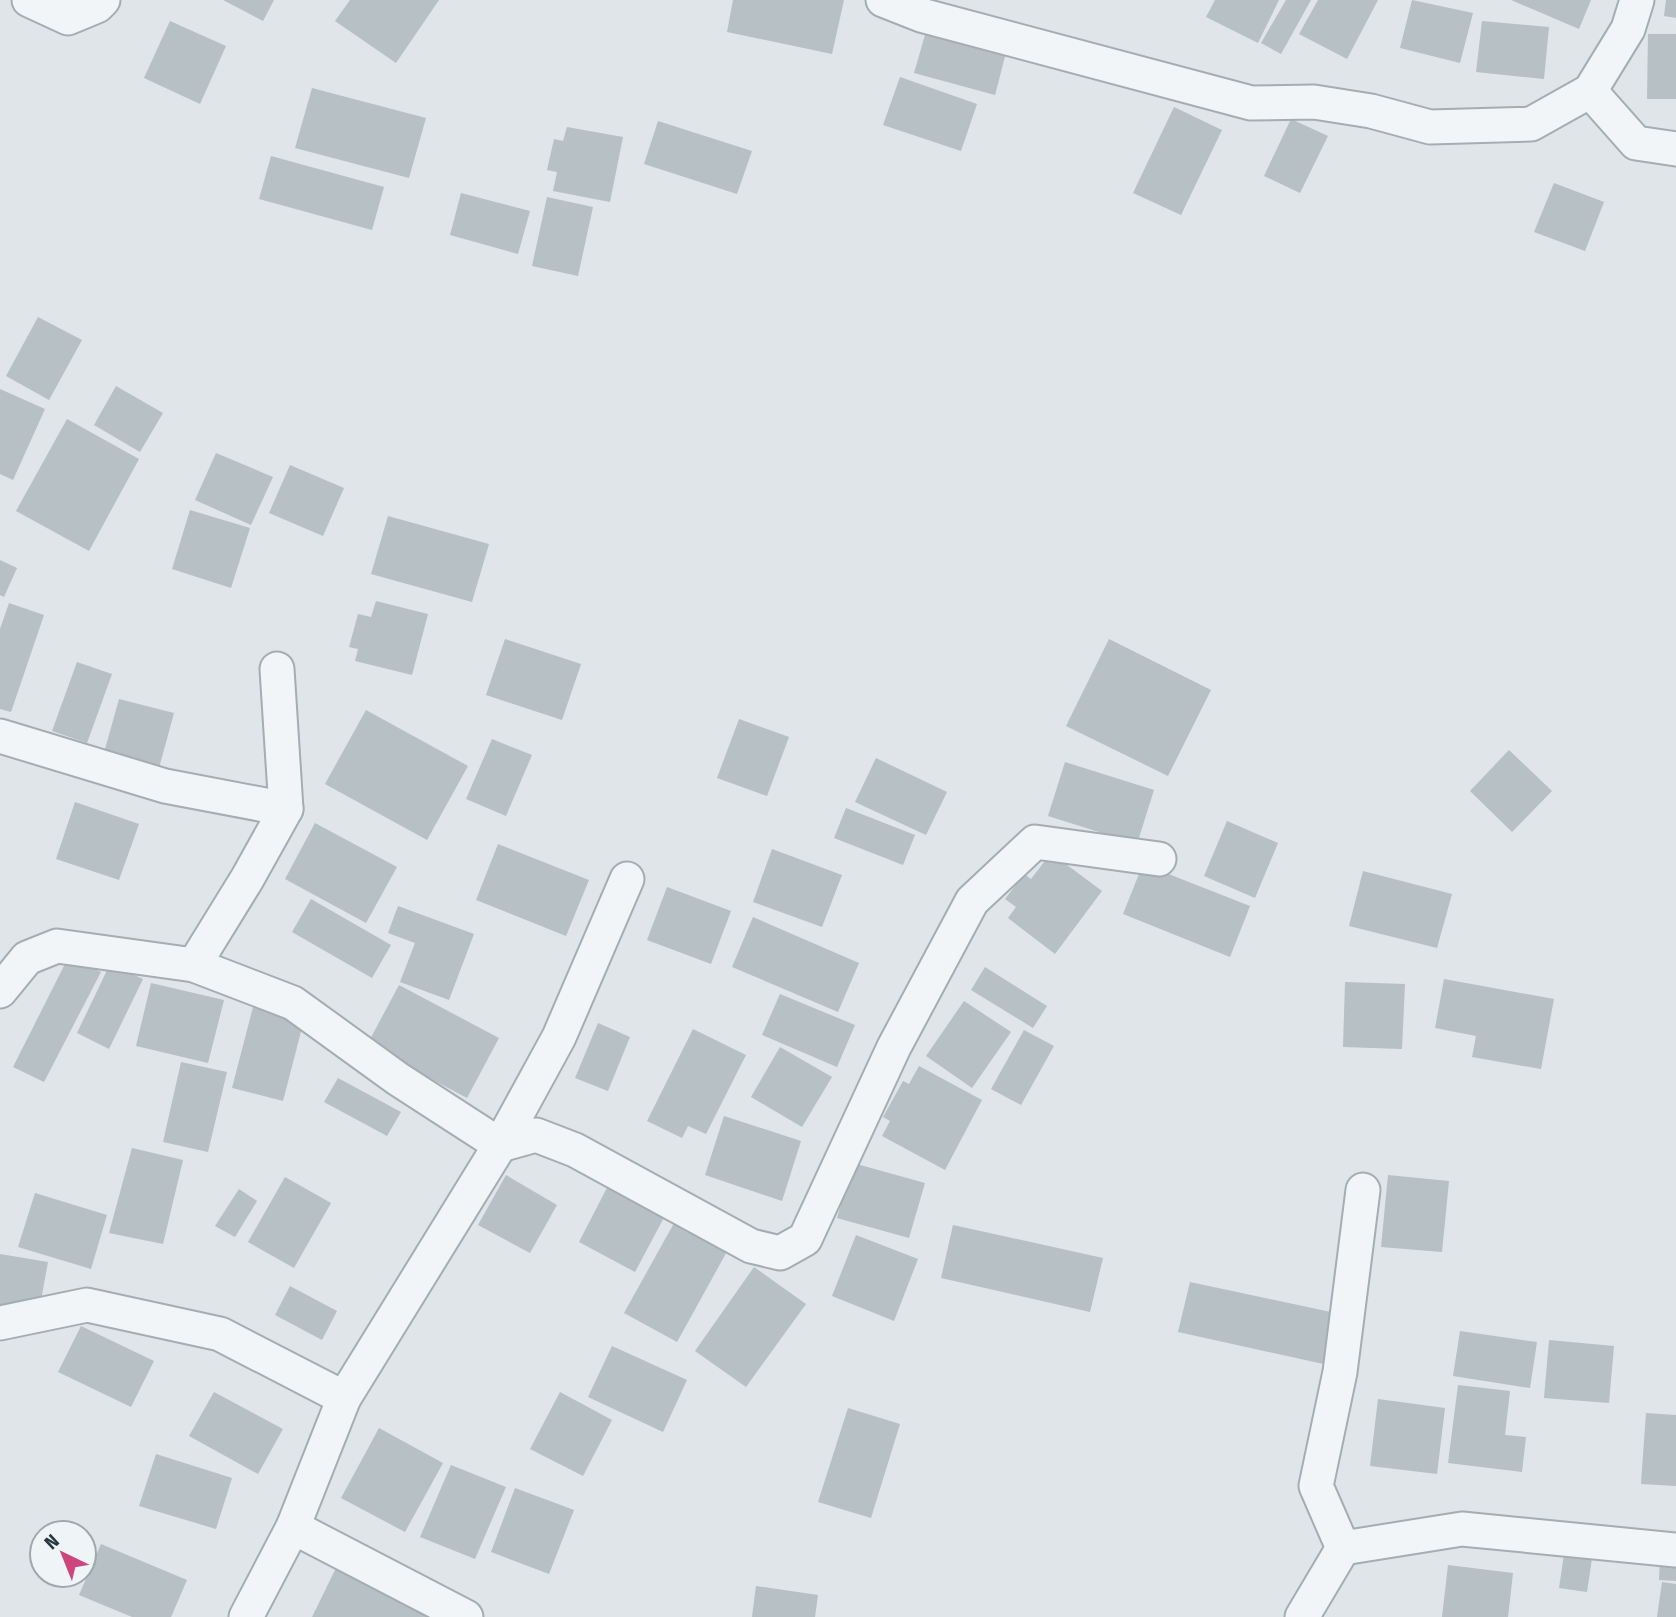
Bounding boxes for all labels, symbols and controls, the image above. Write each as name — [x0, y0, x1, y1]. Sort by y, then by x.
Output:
north arrow — [28, 1519, 98, 1589]
text: N — [40, 1530, 64, 1554]

